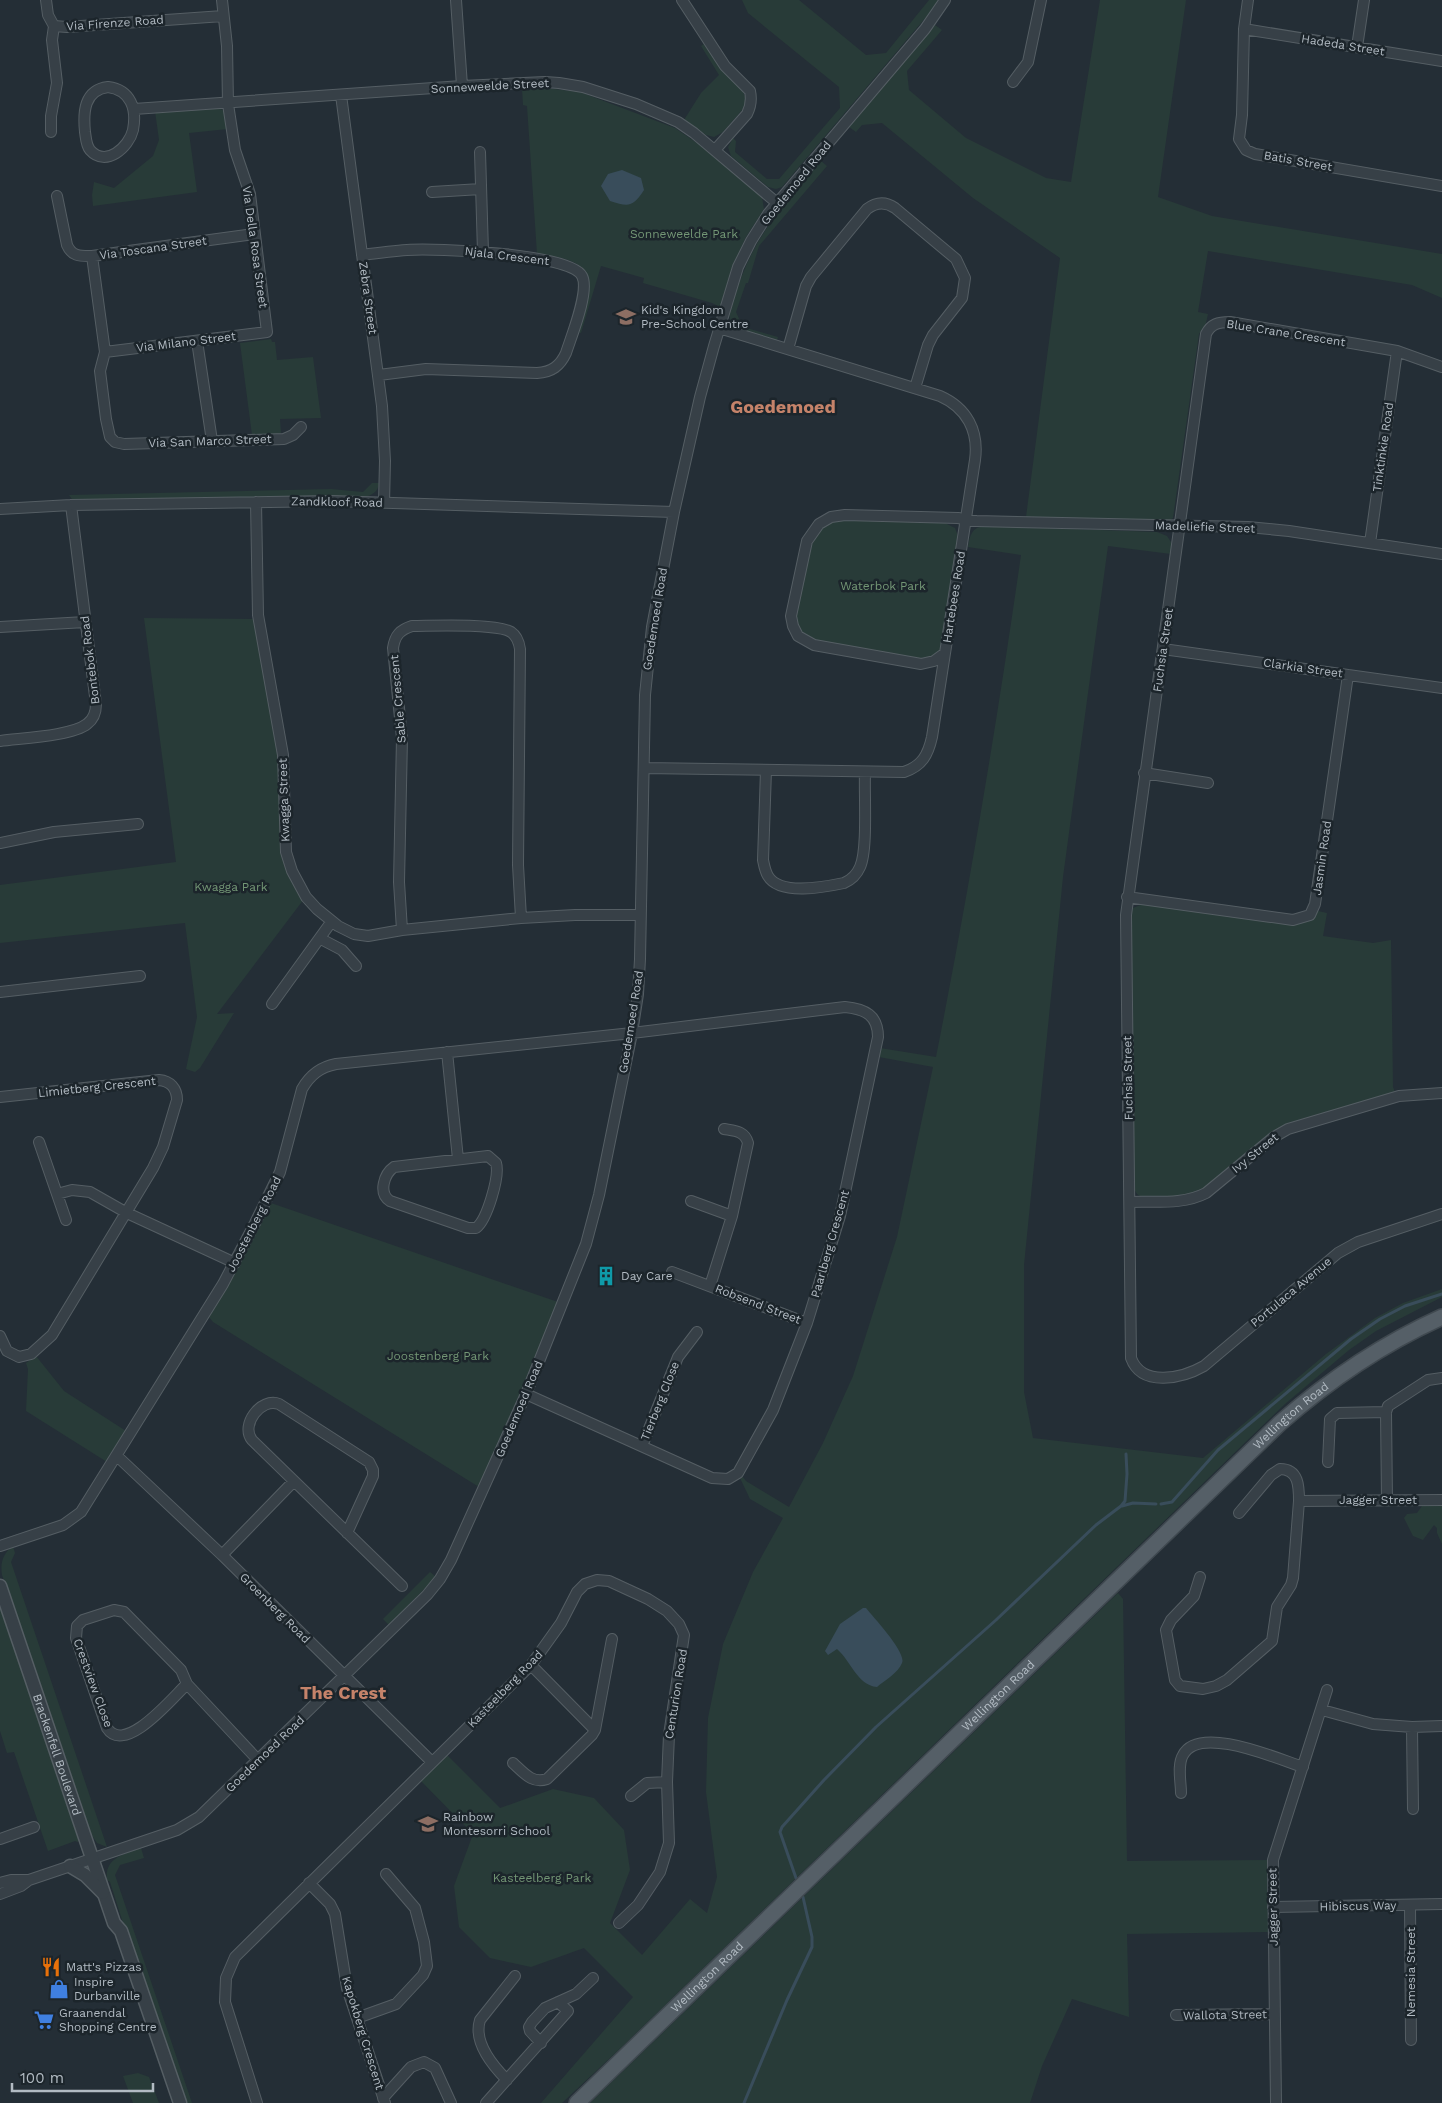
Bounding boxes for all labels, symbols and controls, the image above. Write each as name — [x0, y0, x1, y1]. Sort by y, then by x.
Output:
street label: Via Firenze Road — [66, 13, 164, 33]
street label: Hadeda Street — [1300, 31, 1386, 59]
street label: Sonneweelde Street — [430, 76, 550, 96]
street label: Goedemoed Road — [758, 138, 834, 228]
street label: Batis Street — [1263, 148, 1333, 174]
street label: Via Della Rosa Street — [239, 185, 271, 309]
park label: Sonneweelde Park — [630, 227, 738, 241]
street label: Via Toscana Street — [98, 234, 208, 262]
street label: Njala Crescent — [464, 244, 550, 268]
street label: Zebra Street — [356, 261, 380, 335]
place label: Kid's Kingdom Pre-School Centre — [641, 303, 749, 331]
school or university icon: Kid's Kingdom Pre-School Centre — [615, 306, 637, 328]
street label: Blue Crane Crescent — [1225, 317, 1347, 349]
street label: Via Milano Street — [135, 329, 237, 355]
district label: Goedemoed — [730, 396, 836, 417]
street label: Tinktinkie Road — [1370, 401, 1396, 493]
street label: Via San Marco Street — [148, 432, 272, 450]
street label: Zandkloof Road — [291, 494, 383, 510]
street label: Madeliefie Street — [1155, 518, 1255, 536]
street label: Hartebees Road — [940, 550, 968, 644]
street label: Goedemoed Road — [640, 567, 670, 671]
park label: Waterbok Park — [840, 579, 926, 593]
street label: Fuchsia Street — [1150, 607, 1176, 693]
street label: Bontebok Road — [78, 615, 102, 705]
street label: Sable Crescent — [387, 654, 409, 744]
street label: Clarkia Street — [1262, 655, 1344, 681]
street label: Kwagga Street — [276, 758, 292, 842]
street label: Jasmin Road — [1310, 820, 1334, 896]
park label: Kwagga Park — [194, 880, 268, 894]
street label: Goedemoed Road — [616, 970, 646, 1074]
street label: Fuchsia Street — [1120, 1036, 1136, 1120]
street label: Limietberg Crescent — [37, 1074, 157, 1100]
street label: Ivy Street — [1229, 1130, 1281, 1176]
street label: Joostenberg Road — [224, 1174, 284, 1274]
street label: Paarlberg Crescent — [808, 1189, 852, 1299]
street label: Portulaca Avenue — [1248, 1254, 1334, 1330]
building icon: Day Care — [595, 1265, 617, 1287]
place label: Day Care — [621, 1269, 673, 1283]
street label: Robsend Street — [713, 1281, 803, 1327]
park label: Joostenberg Park — [387, 1349, 489, 1363]
street label: Goedemoed Road — [492, 1359, 546, 1459]
street label: Tierberg Close — [638, 1359, 682, 1443]
street label: Wellington Road — [1250, 1379, 1331, 1452]
street label: Jagger Street — [1339, 1493, 1417, 1507]
street label: Groenberg Road — [237, 1570, 313, 1646]
street label: Crestview Close — [70, 1637, 116, 1729]
street label: Kasteelberg Road — [464, 1647, 546, 1731]
street label: Centurion Road — [662, 1648, 690, 1740]
street label: Wellington Road — [959, 1657, 1037, 1734]
district label: The Crest — [300, 1682, 386, 1703]
street label: Brackenfell Boulevard — [30, 1692, 84, 1817]
street label: Goedemoed Road — [223, 1713, 307, 1795]
place label: Rainbow Montesorri School — [443, 1810, 550, 1838]
school or university icon: Rainbow Montesorri School — [417, 1813, 439, 1835]
street label: Jagger Street — [1265, 1868, 1281, 1946]
park label: Kasteelberg Park — [493, 1871, 592, 1885]
street label: Hibiscus Way — [1319, 1898, 1397, 1914]
street label: Nemesia Street — [1404, 1927, 1418, 2017]
street label: Wellington Road — [668, 1939, 746, 2015]
restaurant icon: Matt's Pizzas — [40, 1956, 62, 1978]
place label: Matt's Pizzas — [66, 1960, 142, 1974]
place label: Inspire Durbanville — [74, 1975, 140, 2003]
street label: Kapokberg Crescent — [339, 1975, 387, 2091]
shop icon: Inspire Durbanville — [48, 1978, 70, 2000]
place label: Graanendal Shopping Centre — [59, 2006, 157, 2034]
street label: Wallota Street — [1183, 2007, 1267, 2023]
supermarket icon: Graanendal Shopping Centre — [33, 2009, 55, 2031]
scale bar — [12, 2060, 154, 2092]
text: 100 m — [20, 2069, 64, 2087]

